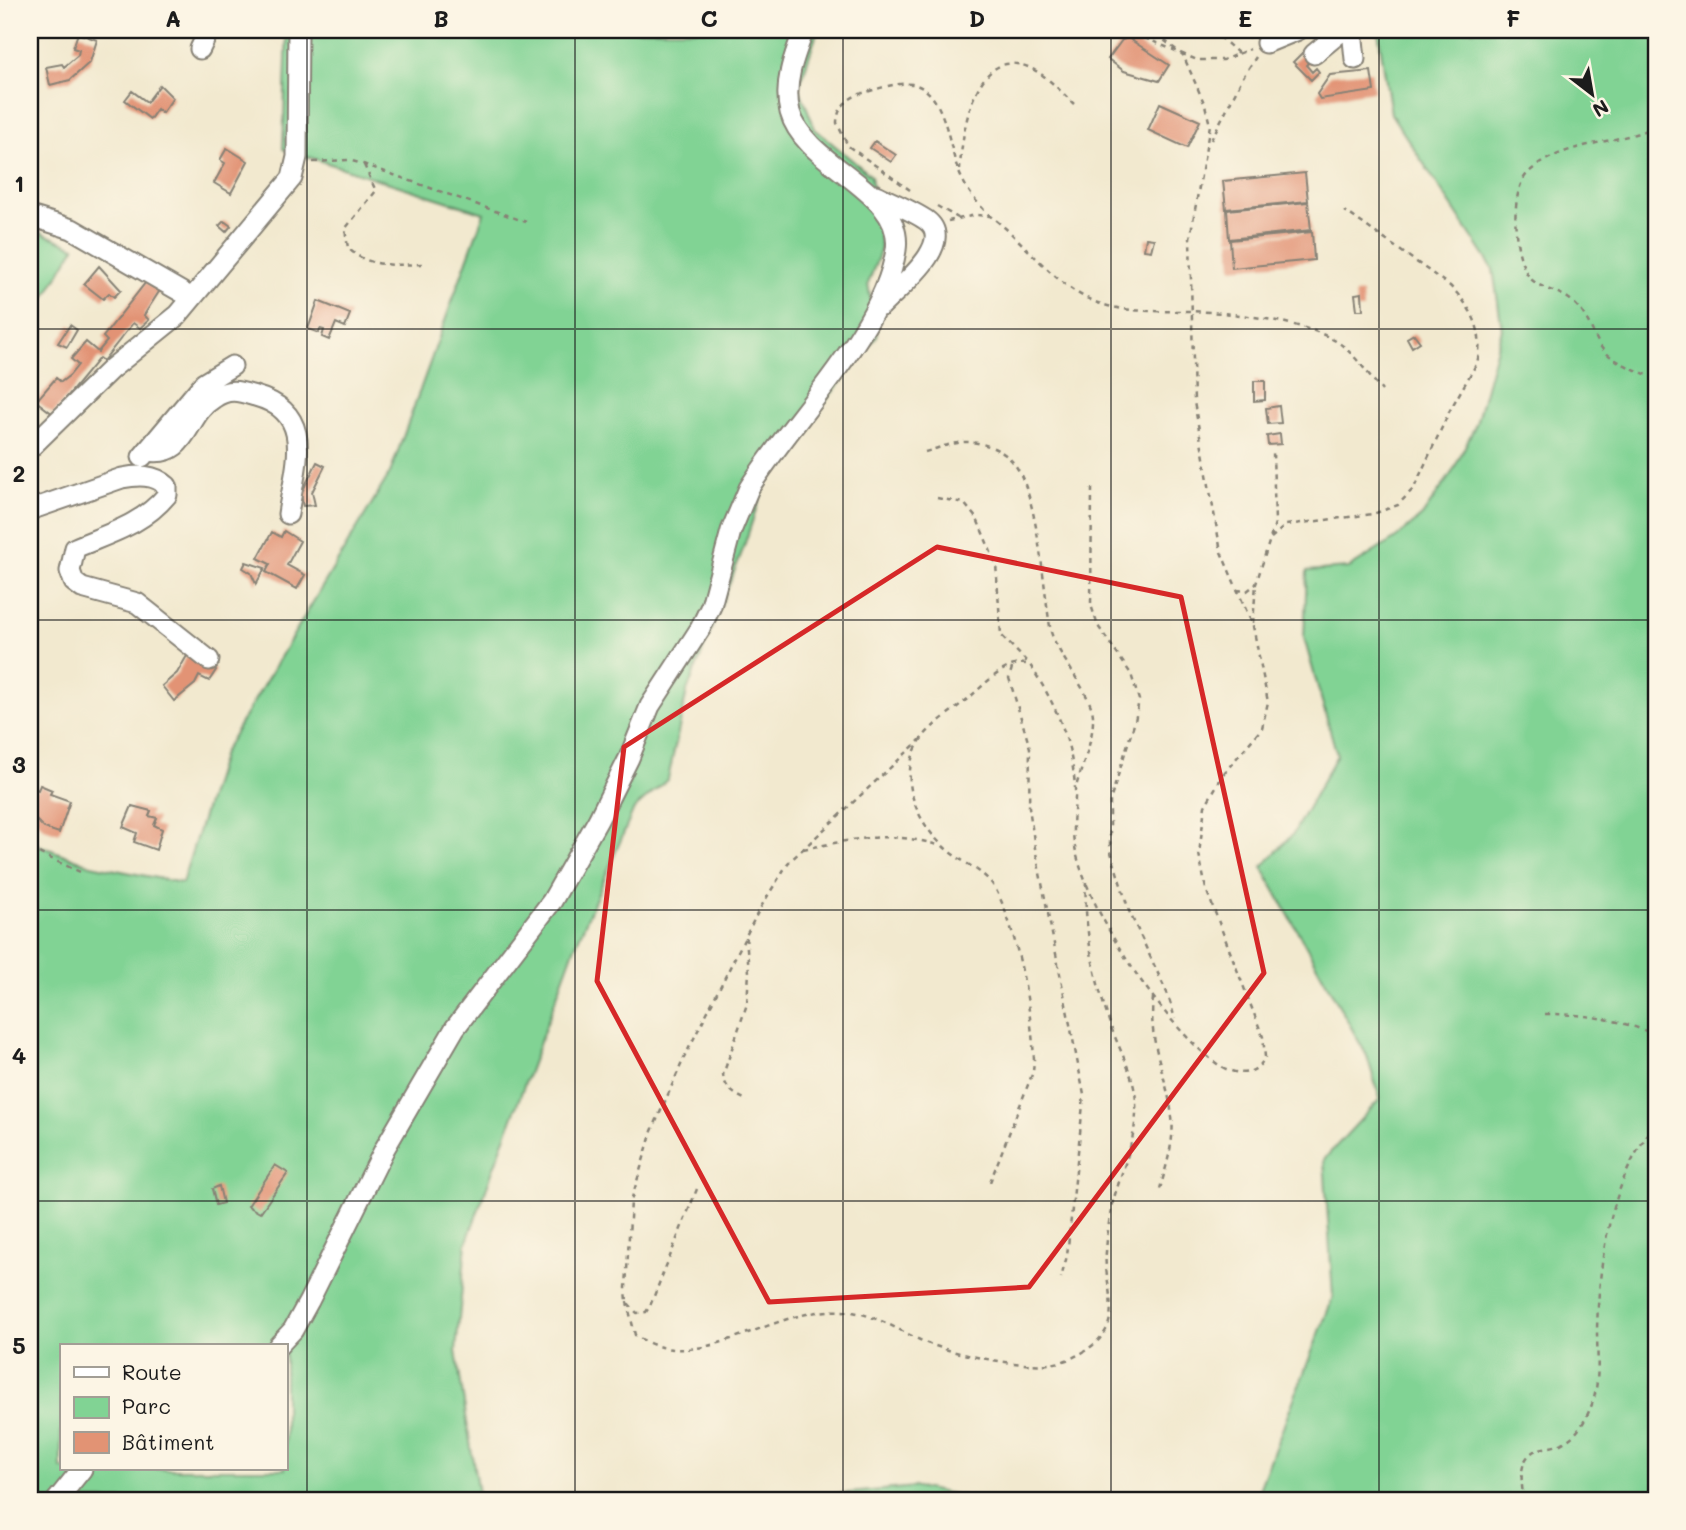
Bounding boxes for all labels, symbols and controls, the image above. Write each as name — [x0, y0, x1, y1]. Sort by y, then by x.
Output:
text: A — [165, 3, 181, 33]
text: B — [433, 3, 449, 33]
text: C — [700, 3, 718, 33]
text: D — [969, 3, 985, 33]
text: E — [1238, 3, 1252, 33]
text: F — [1506, 3, 1520, 33]
north arrow — [1556, 60, 1626, 130]
text: N — [1588, 95, 1614, 123]
text: 1 — [14, 168, 24, 198]
text: 2 — [13, 458, 25, 488]
text: 3 — [12, 749, 26, 779]
text: 4 — [12, 1040, 26, 1070]
text: 5 — [12, 1330, 26, 1360]
legend — [60, 1344, 287, 1470]
text: Route — [122, 1358, 182, 1385]
text: Parc — [122, 1392, 171, 1419]
text: Bâtiment — [122, 1428, 214, 1455]

